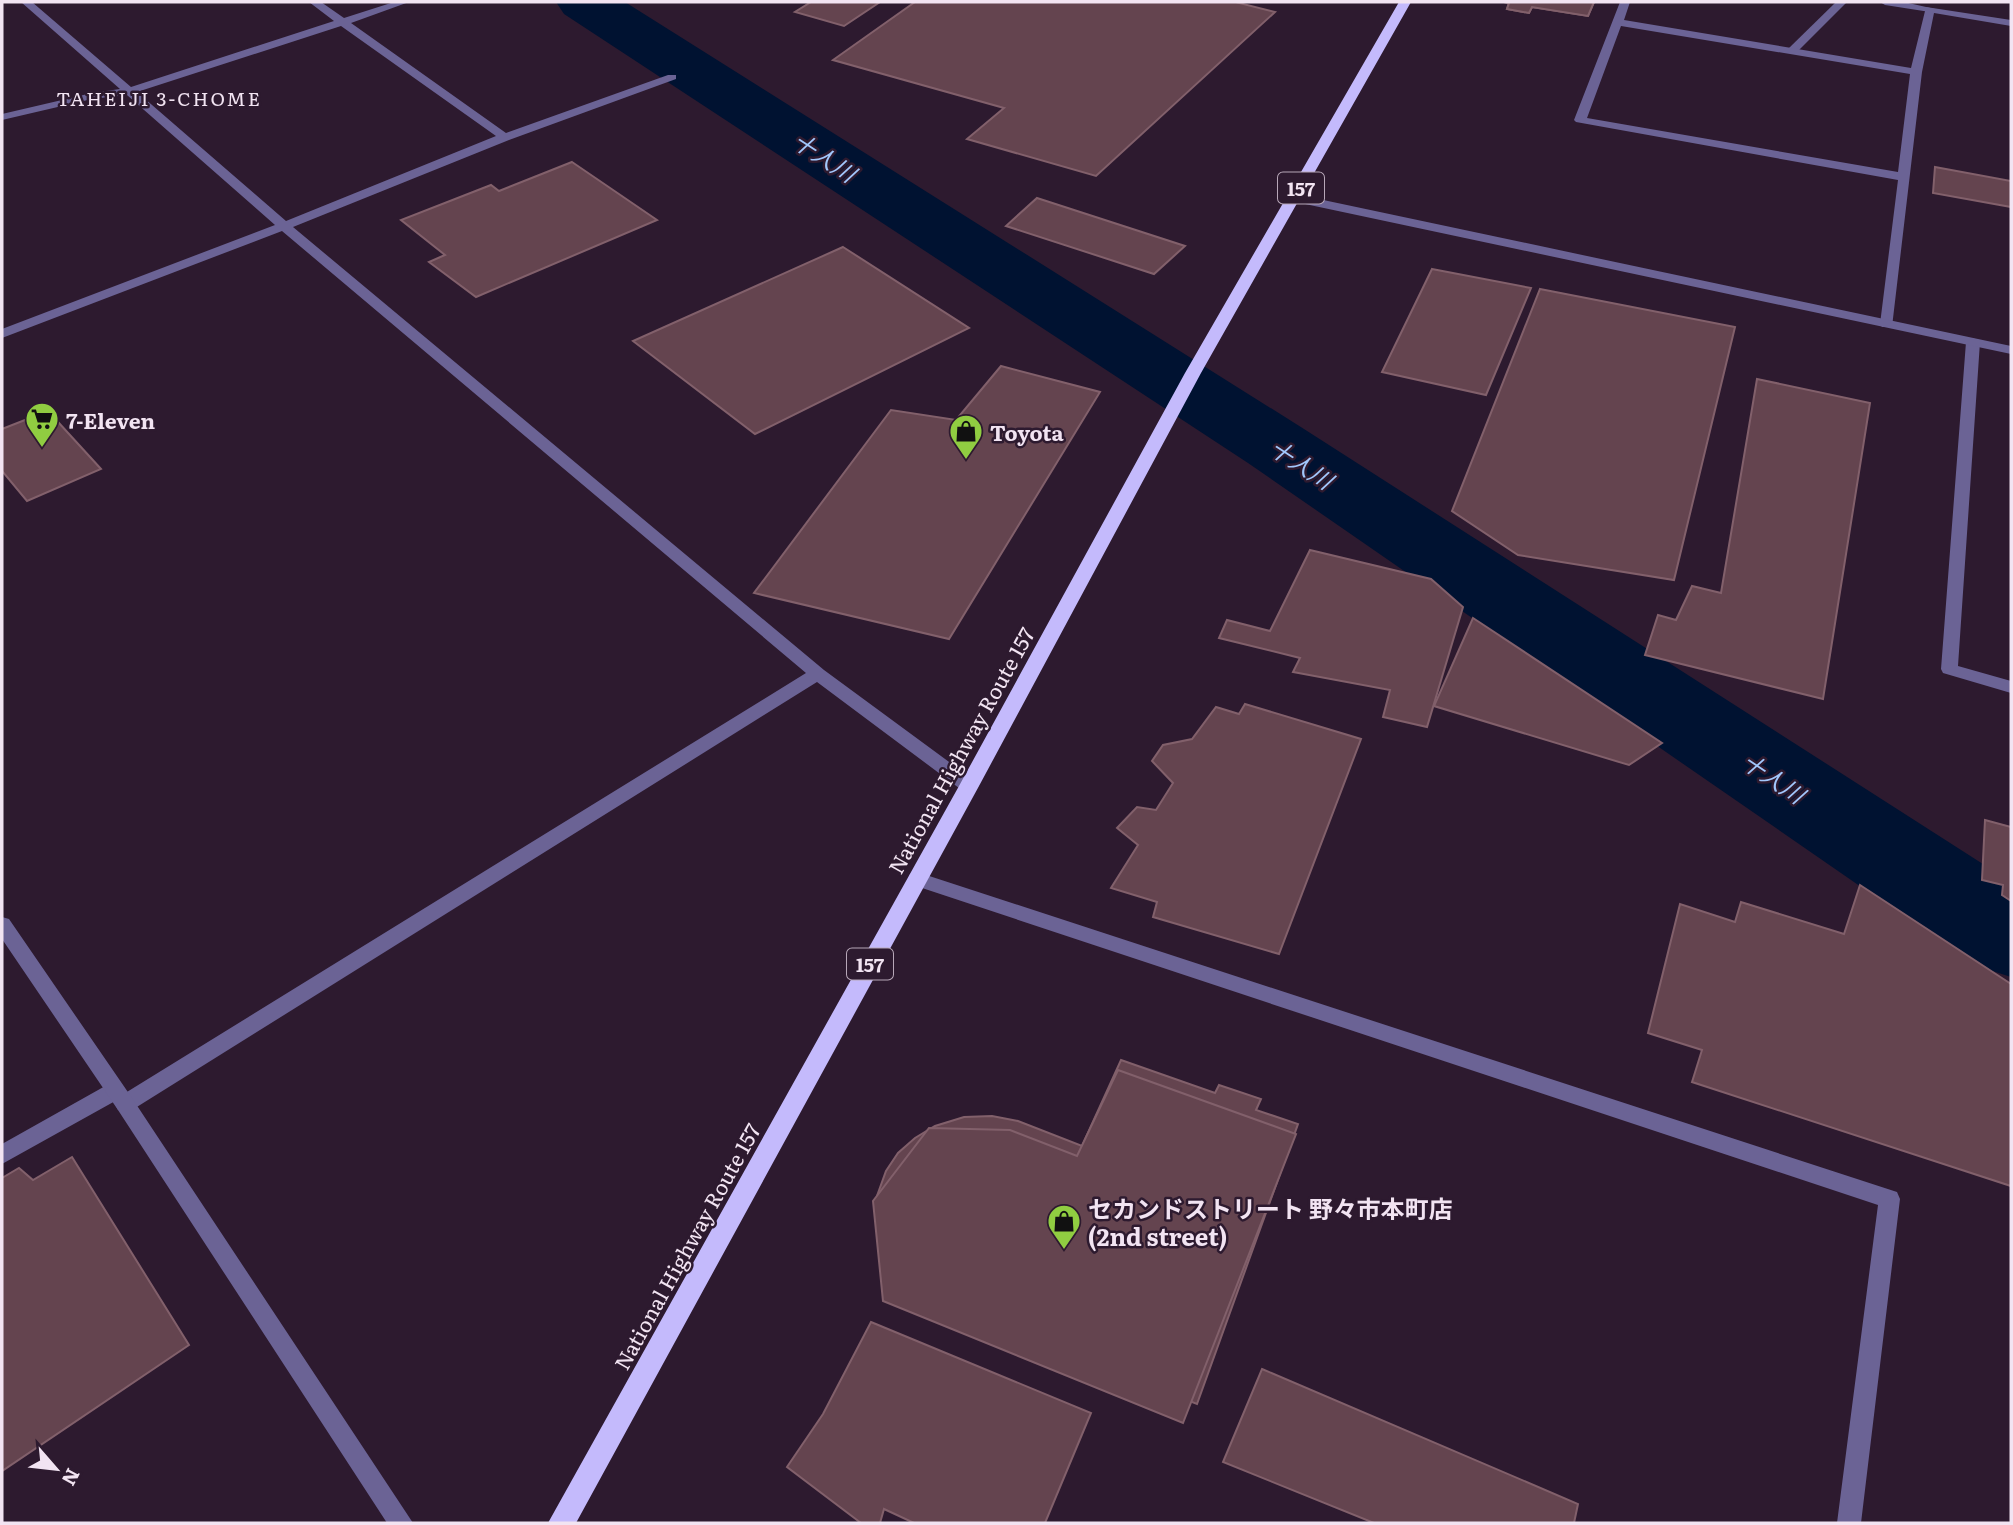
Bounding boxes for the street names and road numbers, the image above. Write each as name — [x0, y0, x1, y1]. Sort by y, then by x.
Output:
road number: 157 — [1278, 172, 1324, 204]
street label: National Highway Route 157 — [879, 621, 1041, 879]
road number: 157 — [847, 948, 893, 980]
street label: National Highway Route 157 — [605, 1117, 767, 1375]

